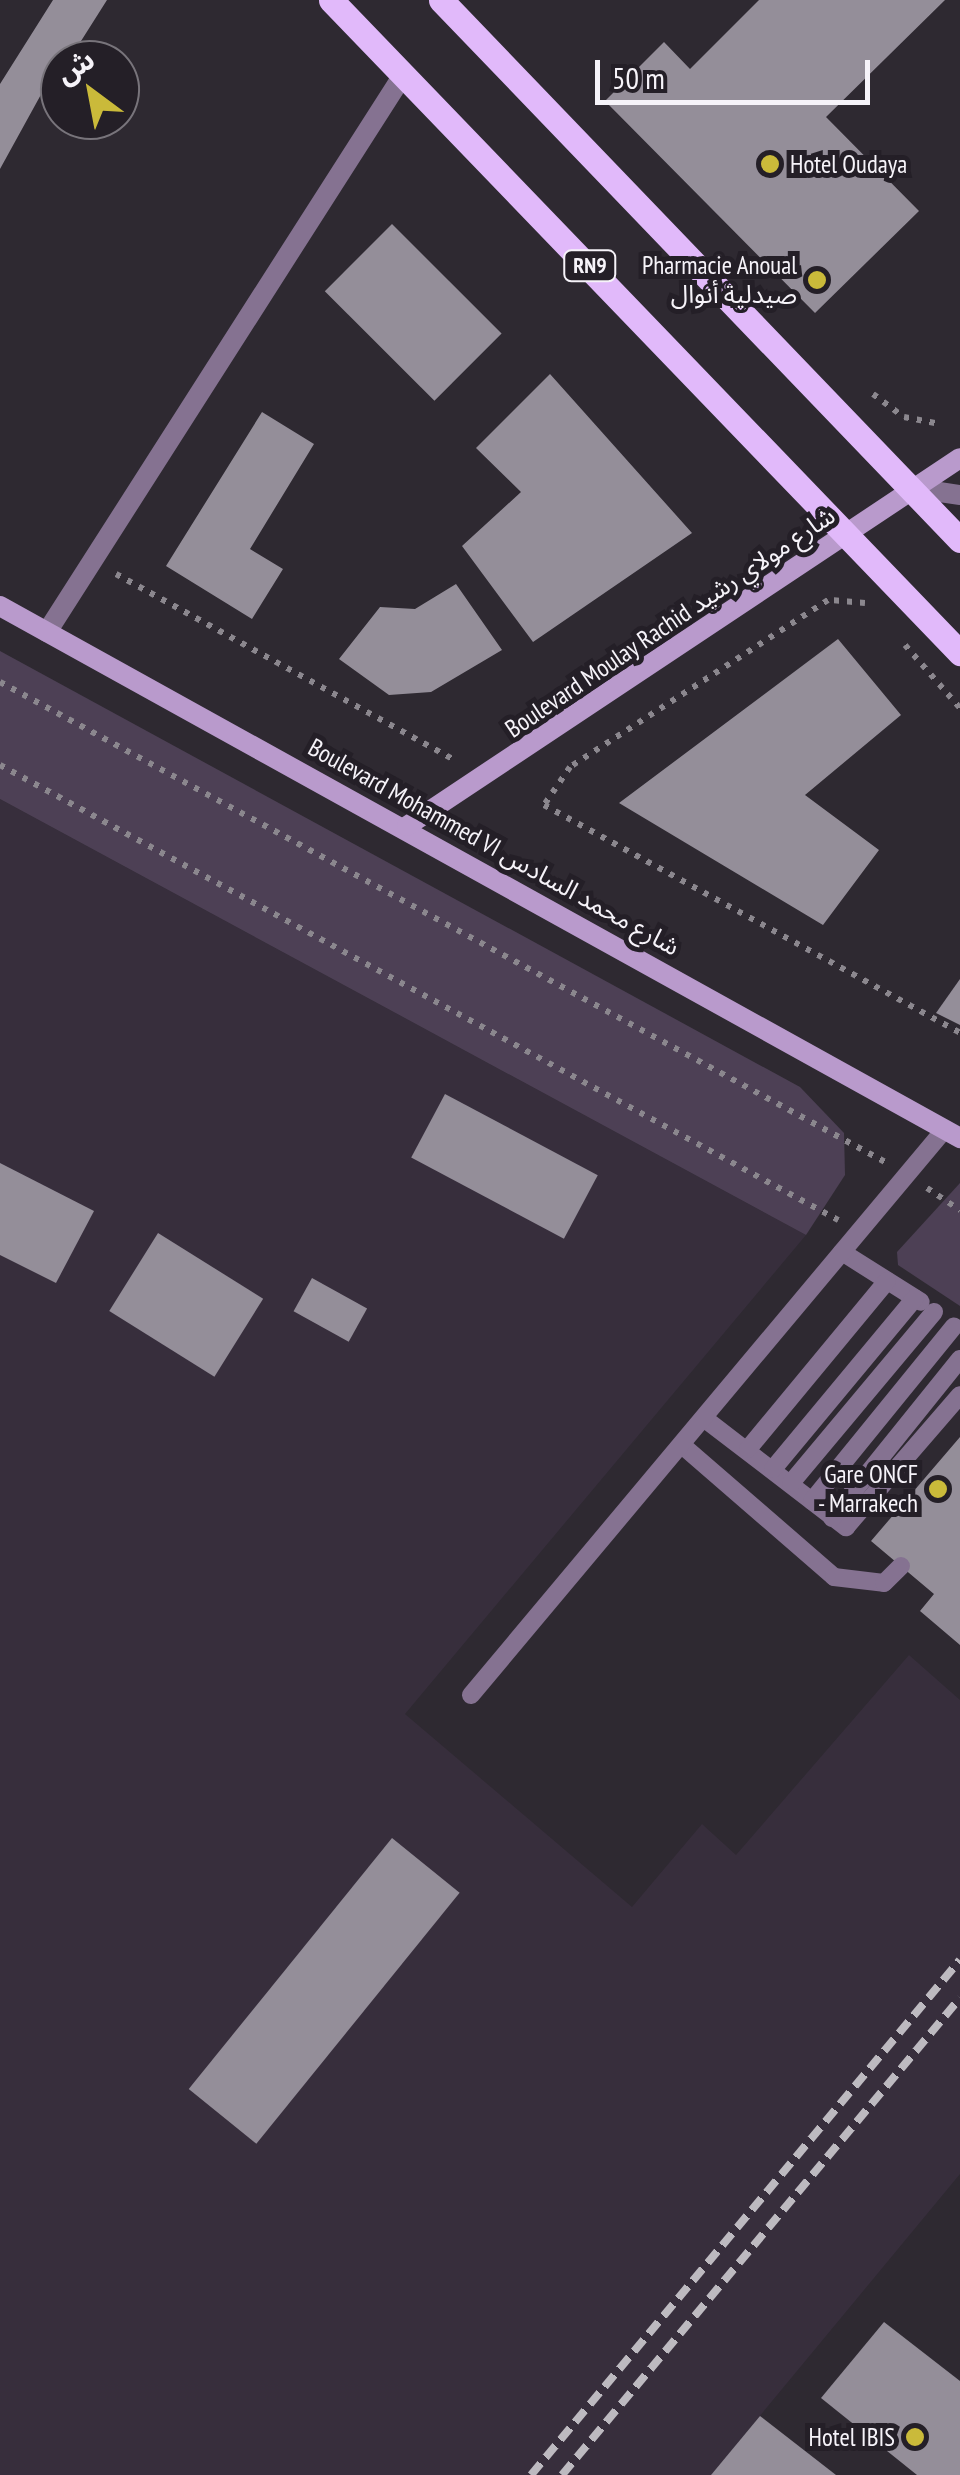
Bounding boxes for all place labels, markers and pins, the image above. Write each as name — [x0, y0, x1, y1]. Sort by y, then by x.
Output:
place label: Hotel Oudaya — [790, 149, 907, 179]
marker: Hotel Oudaya — [759, 153, 781, 175]
place label: Pharmacie Anoual صيدلية أنوال — [641, 251, 797, 310]
marker: Pharmacie Anoual صيدلية أنوال — [806, 269, 828, 291]
place label: Gare ONCF - Marrakech — [816, 1460, 918, 1519]
marker: Gare ONCF - Marrakech — [927, 1478, 949, 1500]
place label: Hotel IBIS — [809, 2422, 895, 2452]
marker: Hotel IBIS — [904, 2426, 926, 2448]

